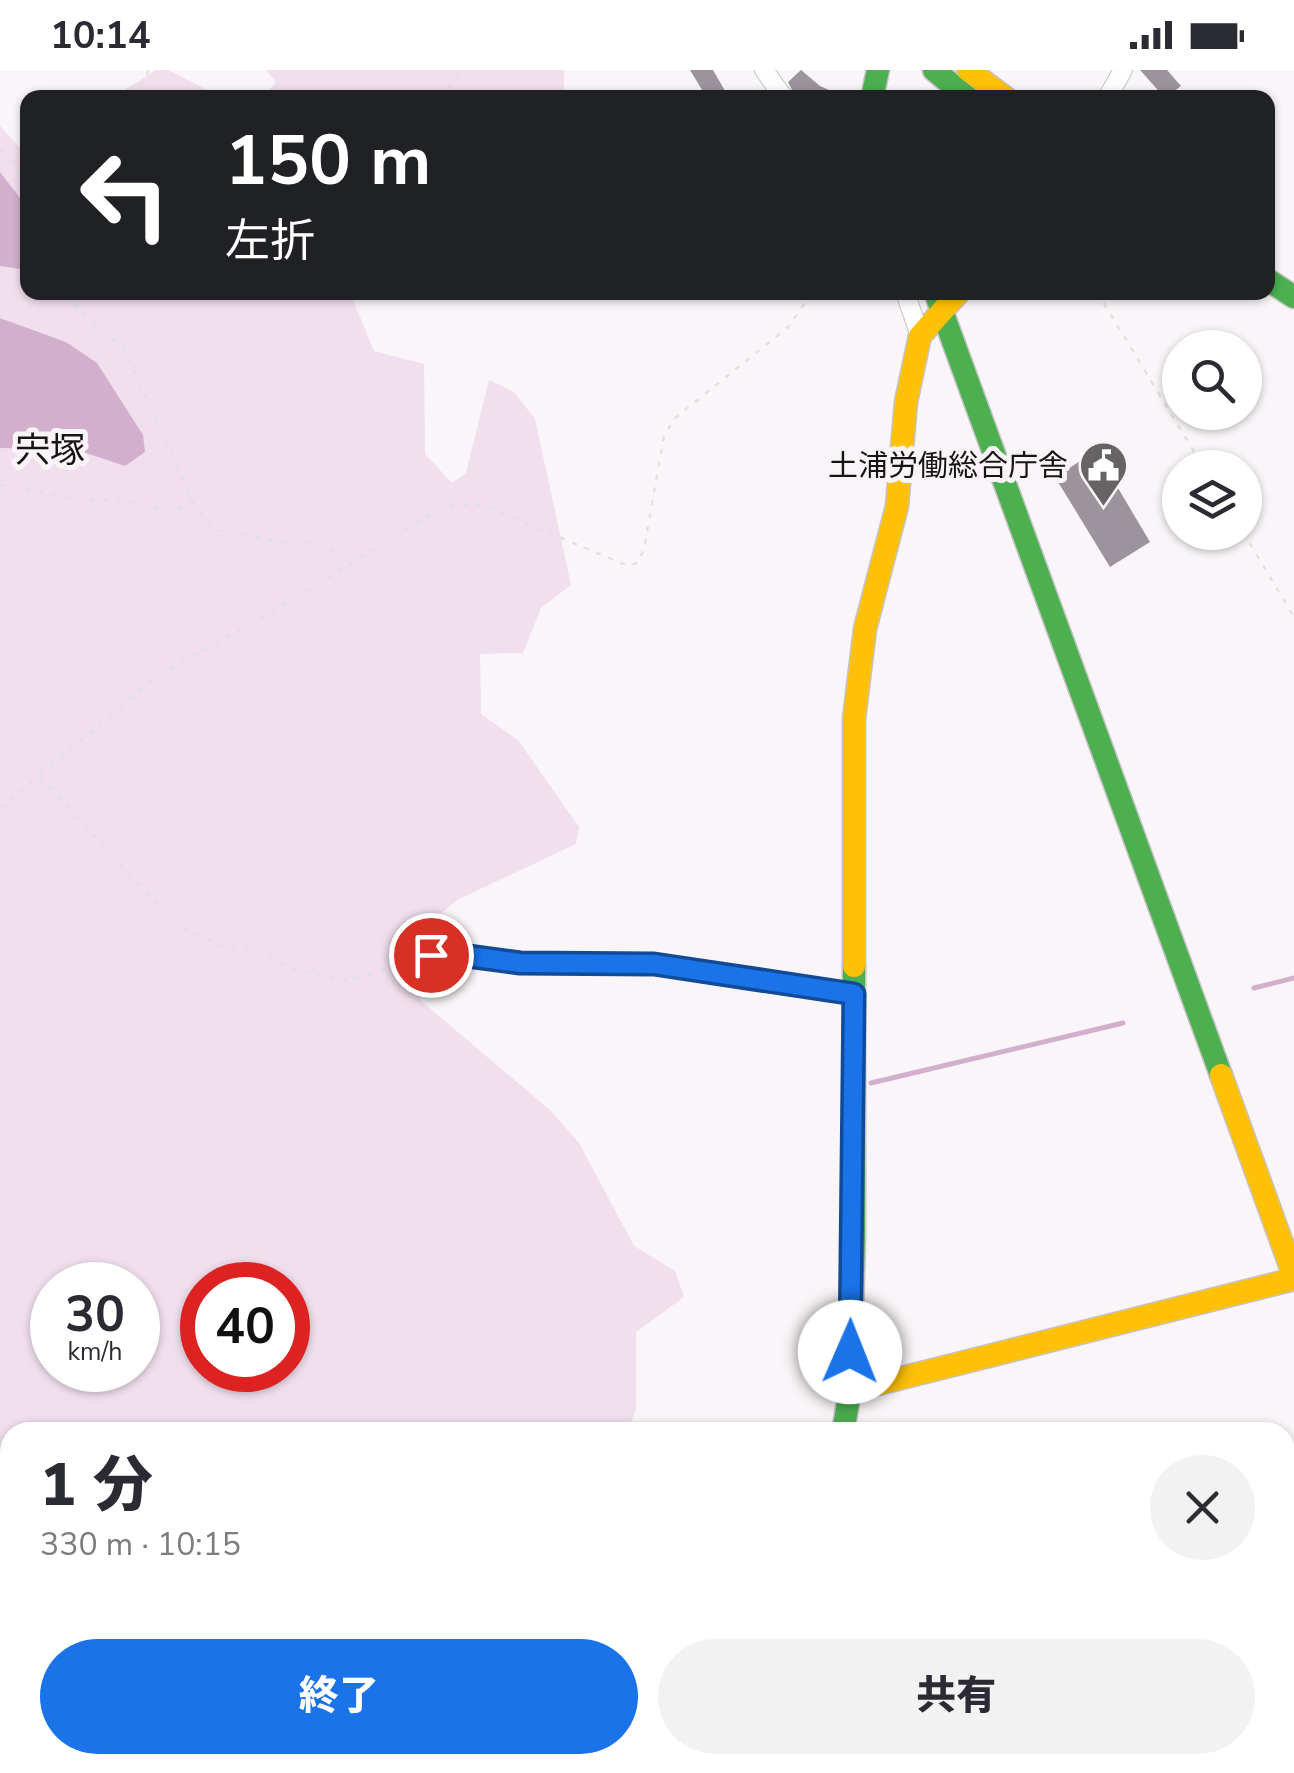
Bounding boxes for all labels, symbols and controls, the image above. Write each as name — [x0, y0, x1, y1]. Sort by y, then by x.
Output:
text: 10:14 — [50, 10, 151, 61]
text: 150 m — [225, 113, 431, 209]
icon: left — [60, 130, 190, 260]
text: 左折 — [225, 211, 315, 272]
map controls — [1162, 330, 1262, 550]
button: search — [1162, 330, 1262, 430]
district label: 宍塚 — [15, 427, 85, 474]
public building icon: 土浦労働総合庁舎 — [1077, 440, 1129, 508]
place label: 土浦労働総合庁舎 — [828, 446, 1068, 487]
button: layers — [1162, 450, 1262, 550]
pin — [389, 913, 474, 998]
icon: arrive — [404, 928, 459, 983]
speed limit sign: 40 — [180, 1262, 310, 1392]
text: 30 — [65, 1280, 125, 1349]
position arrow — [798, 1300, 902, 1404]
text: km/h — [67, 1335, 123, 1369]
text: 1 分 — [40, 1444, 153, 1526]
button: close — [1150, 1455, 1255, 1560]
text: 330 m · 10:15 — [40, 1523, 241, 1566]
button: 終了 — [40, 1639, 638, 1754]
button: 共有 — [658, 1639, 1255, 1754]

